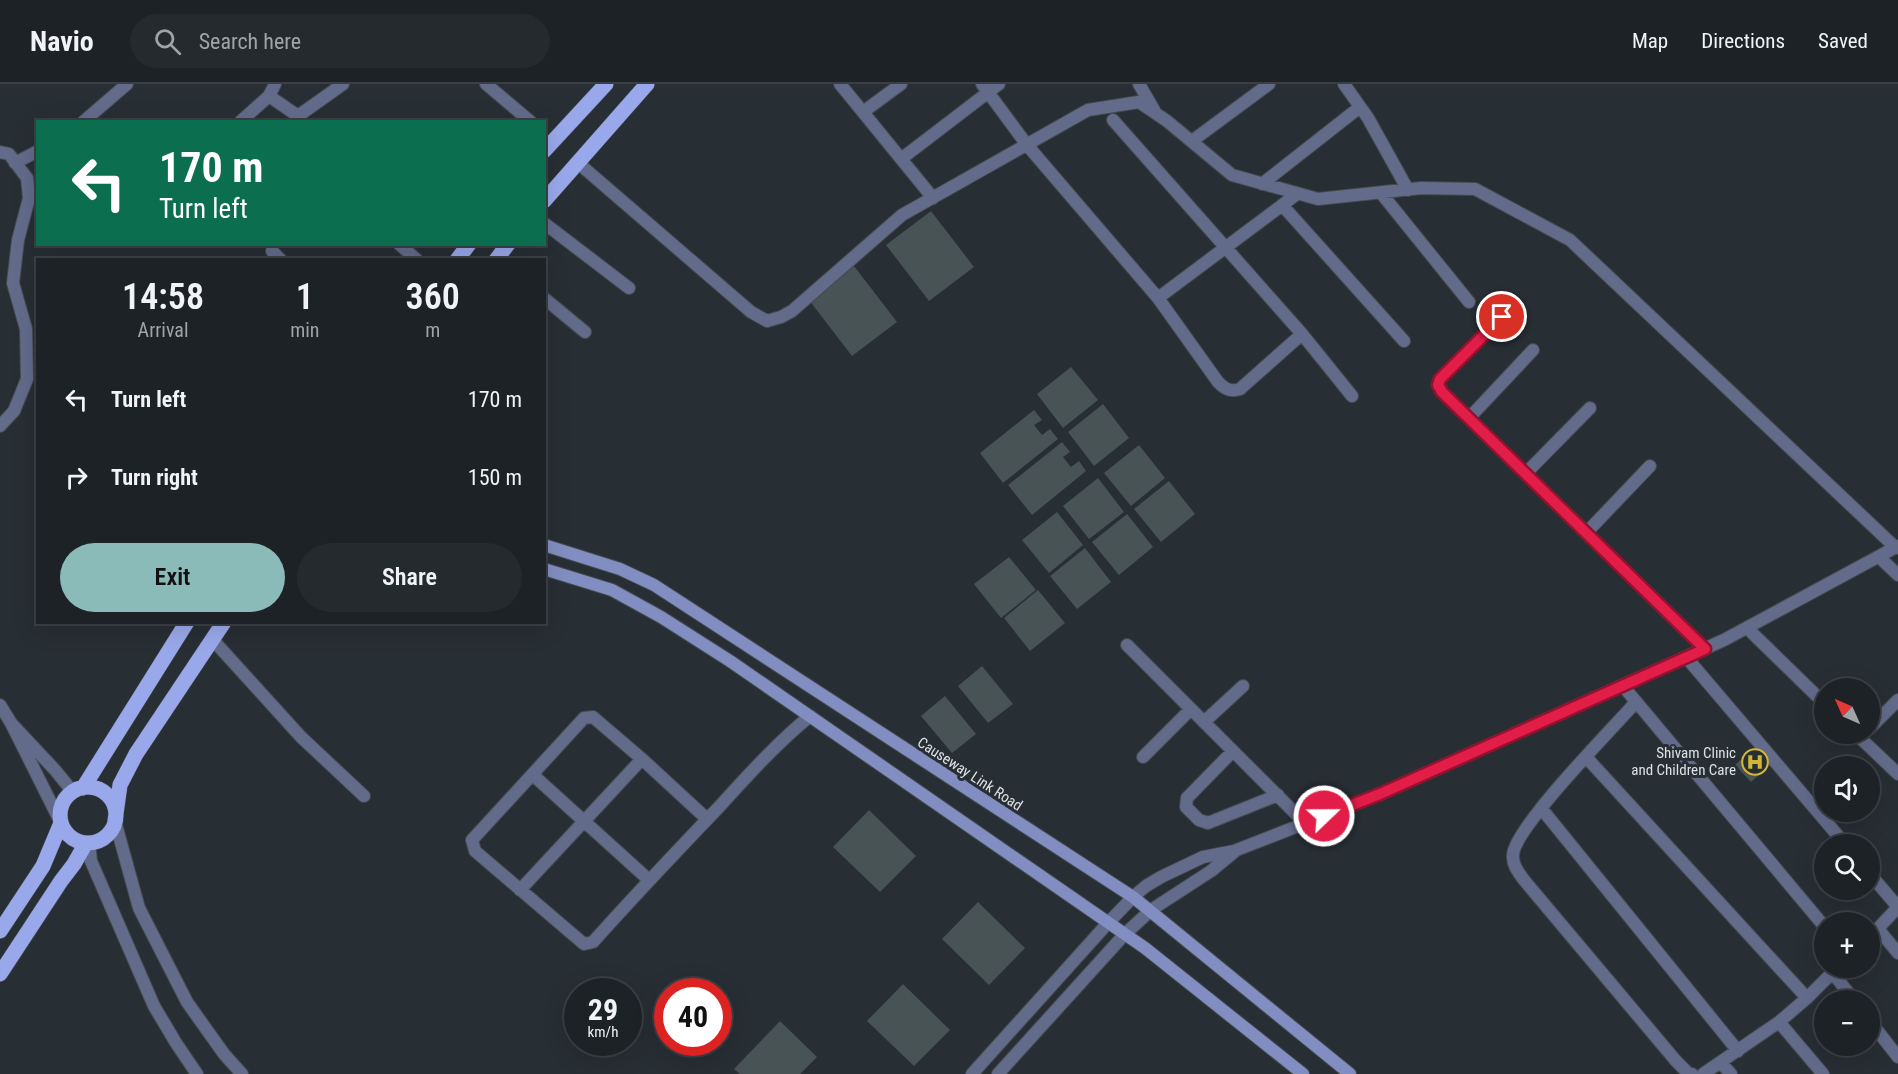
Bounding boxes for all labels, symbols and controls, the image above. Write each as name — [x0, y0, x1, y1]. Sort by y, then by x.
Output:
search box — [130, 14, 550, 68]
text: Navio — [30, 25, 94, 58]
icon: search — [151, 25, 184, 58]
text: Search here — [199, 29, 301, 54]
text: Map — [1632, 29, 1668, 53]
text: Directions — [1701, 29, 1785, 53]
text: Saved — [1818, 29, 1868, 53]
text: 170 m — [159, 143, 264, 192]
icon: left — [60, 144, 138, 222]
text: Turn left — [159, 193, 248, 225]
text: 14:58 — [122, 276, 204, 318]
text: 1 — [296, 276, 314, 318]
text: 360 — [406, 276, 460, 318]
pin — [1476, 291, 1527, 342]
icon: arrive — [1485, 300, 1518, 333]
text: Arrival — [138, 318, 189, 342]
text: min — [290, 318, 319, 342]
text: m — [425, 318, 440, 342]
icon: left — [60, 383, 93, 416]
text: Turn left — [111, 387, 186, 412]
text: 170 m — [468, 387, 522, 412]
icon: right — [60, 461, 93, 494]
text: Turn right — [111, 465, 198, 490]
text: 150 m — [468, 465, 522, 490]
button: Exit — [60, 543, 285, 612]
button: Share — [297, 543, 522, 612]
north arrow — [1814, 678, 1880, 744]
map controls — [1814, 678, 1880, 1056]
street label: Causeway Link Road — [914, 733, 1026, 815]
place label: Shivam Clinic and Children Care — [1631, 744, 1736, 779]
hospital icon: Shivam Clinic and Children Care — [1740, 747, 1770, 777]
button: sound — [1814, 756, 1880, 822]
position arrow — [1292, 784, 1356, 848]
button: search — [1814, 834, 1880, 900]
button: + — [1814, 912, 1880, 978]
speed limit sign: 40 — [654, 978, 732, 1056]
button: − — [1814, 990, 1880, 1056]
text: 29 — [588, 992, 618, 1027]
text: km/h — [588, 1023, 618, 1041]

